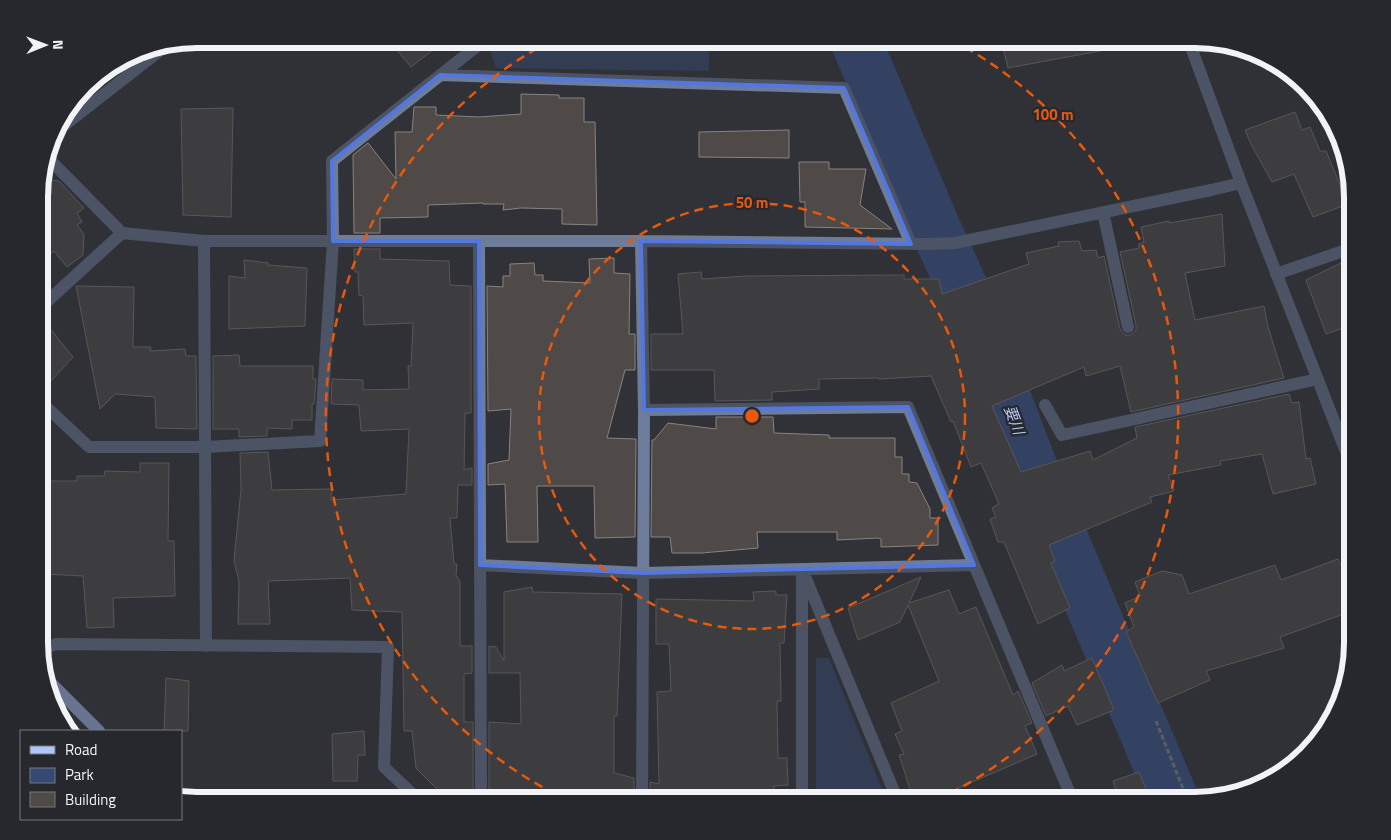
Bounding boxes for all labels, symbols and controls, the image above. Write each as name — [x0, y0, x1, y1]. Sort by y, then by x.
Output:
north arrow — [20, 20, 70, 70]
text: N — [48, 40, 69, 50]
text: 100 m — [1032, 103, 1074, 126]
text: 50 m — [736, 191, 768, 214]
water label: 要川 — [998, 402, 1031, 440]
centre of rings — [743, 407, 761, 425]
legend — [20, 730, 182, 820]
text: Road — [65, 738, 97, 761]
text: Park — [65, 763, 94, 786]
text: Building — [65, 788, 116, 811]

